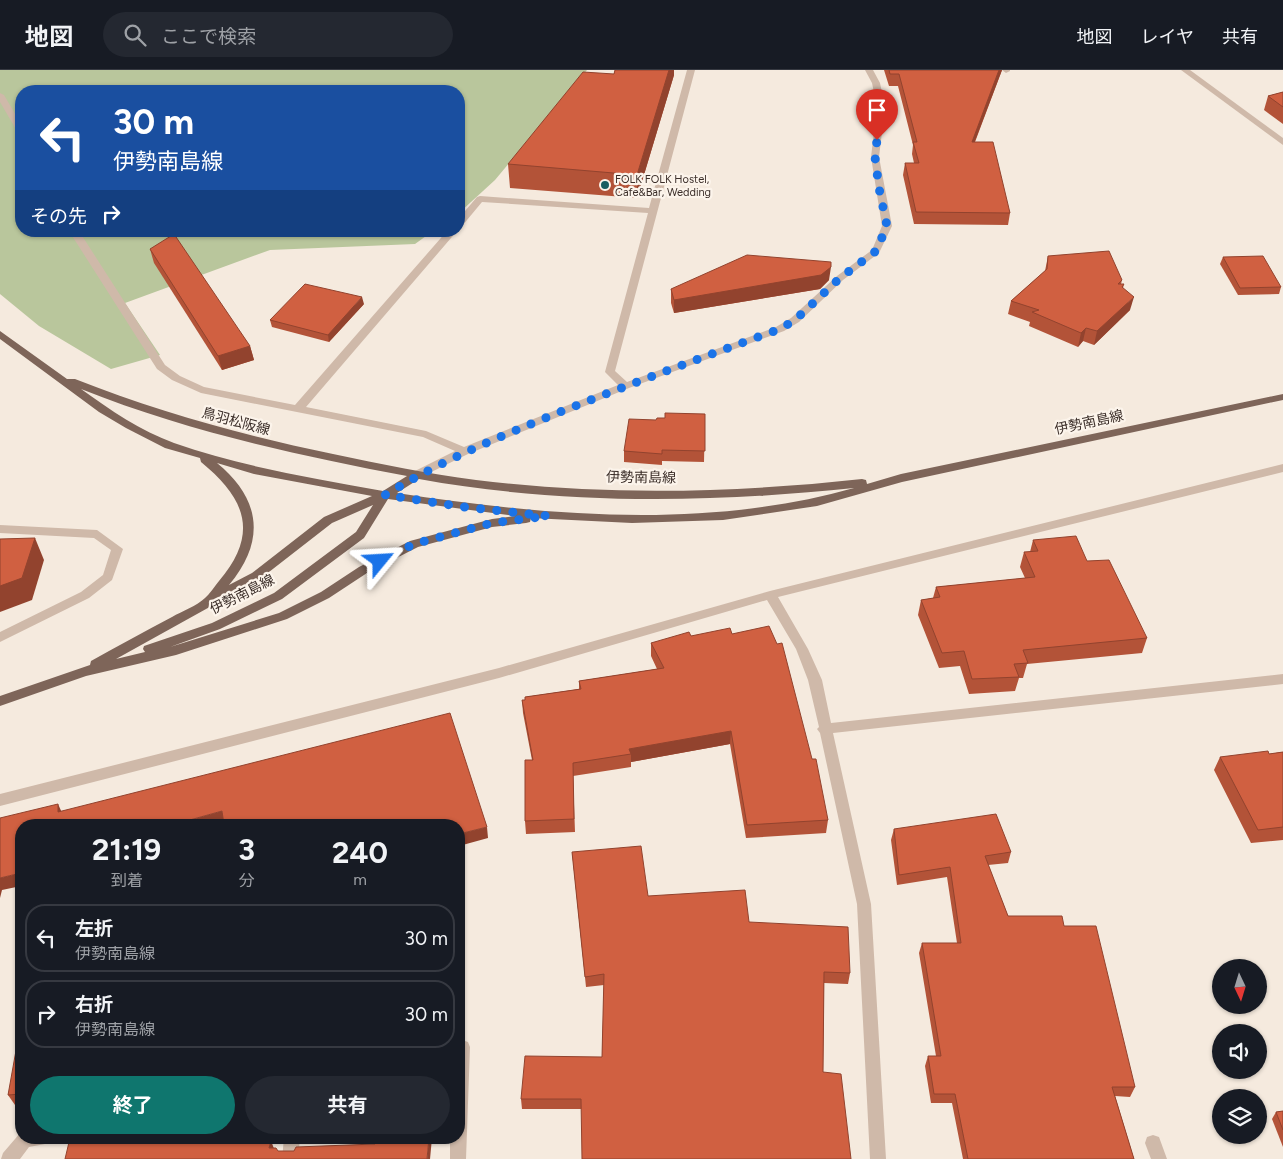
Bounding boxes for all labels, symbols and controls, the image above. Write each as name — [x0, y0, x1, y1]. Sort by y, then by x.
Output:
search box — [103, 12, 453, 57]
icon: search — [121, 21, 149, 49]
text: 地図 — [25, 22, 73, 51]
text: ここで検索 — [161, 25, 256, 48]
text: 地図 — [1077, 26, 1113, 48]
text: レイヤ — [1141, 26, 1194, 48]
text: 共有 — [1222, 26, 1258, 48]
pin — [856, 89, 898, 140]
icon: arrive — [863, 96, 891, 124]
text: 30 m — [113, 101, 194, 143]
icon: left — [30, 105, 95, 170]
text: 伊勢南島線 — [113, 148, 223, 175]
place label: FOLK FOLK Hostel, Cafe&Bar, Wedding — [615, 173, 711, 199]
marker: FOLK FOLK Hostel, Cafe&Bar, Wedding — [599, 179, 611, 191]
icon: right — [97, 200, 125, 228]
text: その先 — [30, 205, 87, 228]
street label: 鳥羽松阪線 — [200, 404, 272, 439]
street label: 伊勢南島線 — [1053, 407, 1125, 438]
street label: 伊勢南島線 — [606, 468, 676, 487]
position arrow — [353, 534, 405, 586]
street label: 伊勢南島線 — [207, 571, 277, 618]
text: 21:19 — [92, 831, 161, 868]
text: 3 — [238, 831, 255, 868]
text: 240 — [332, 834, 388, 871]
text: m — [353, 870, 367, 889]
text: 到着 — [111, 871, 143, 890]
text: 分 — [239, 871, 255, 890]
text: 左折 — [75, 917, 113, 940]
icon: left — [32, 924, 60, 952]
text: 30 m — [405, 927, 448, 950]
text: 伊勢南島線 — [75, 944, 155, 963]
north arrow — [1212, 959, 1268, 1014]
map controls — [1212, 959, 1267, 1144]
text: 右折 — [75, 993, 113, 1016]
icon: right — [32, 1000, 60, 1028]
text: 30 m — [405, 1003, 448, 1026]
text: 伊勢南島線 — [75, 1020, 155, 1039]
button: sound — [1212, 1024, 1267, 1079]
button: 終了 — [30, 1076, 235, 1134]
button: 共有 — [245, 1076, 450, 1134]
button: layers — [1212, 1089, 1267, 1144]

